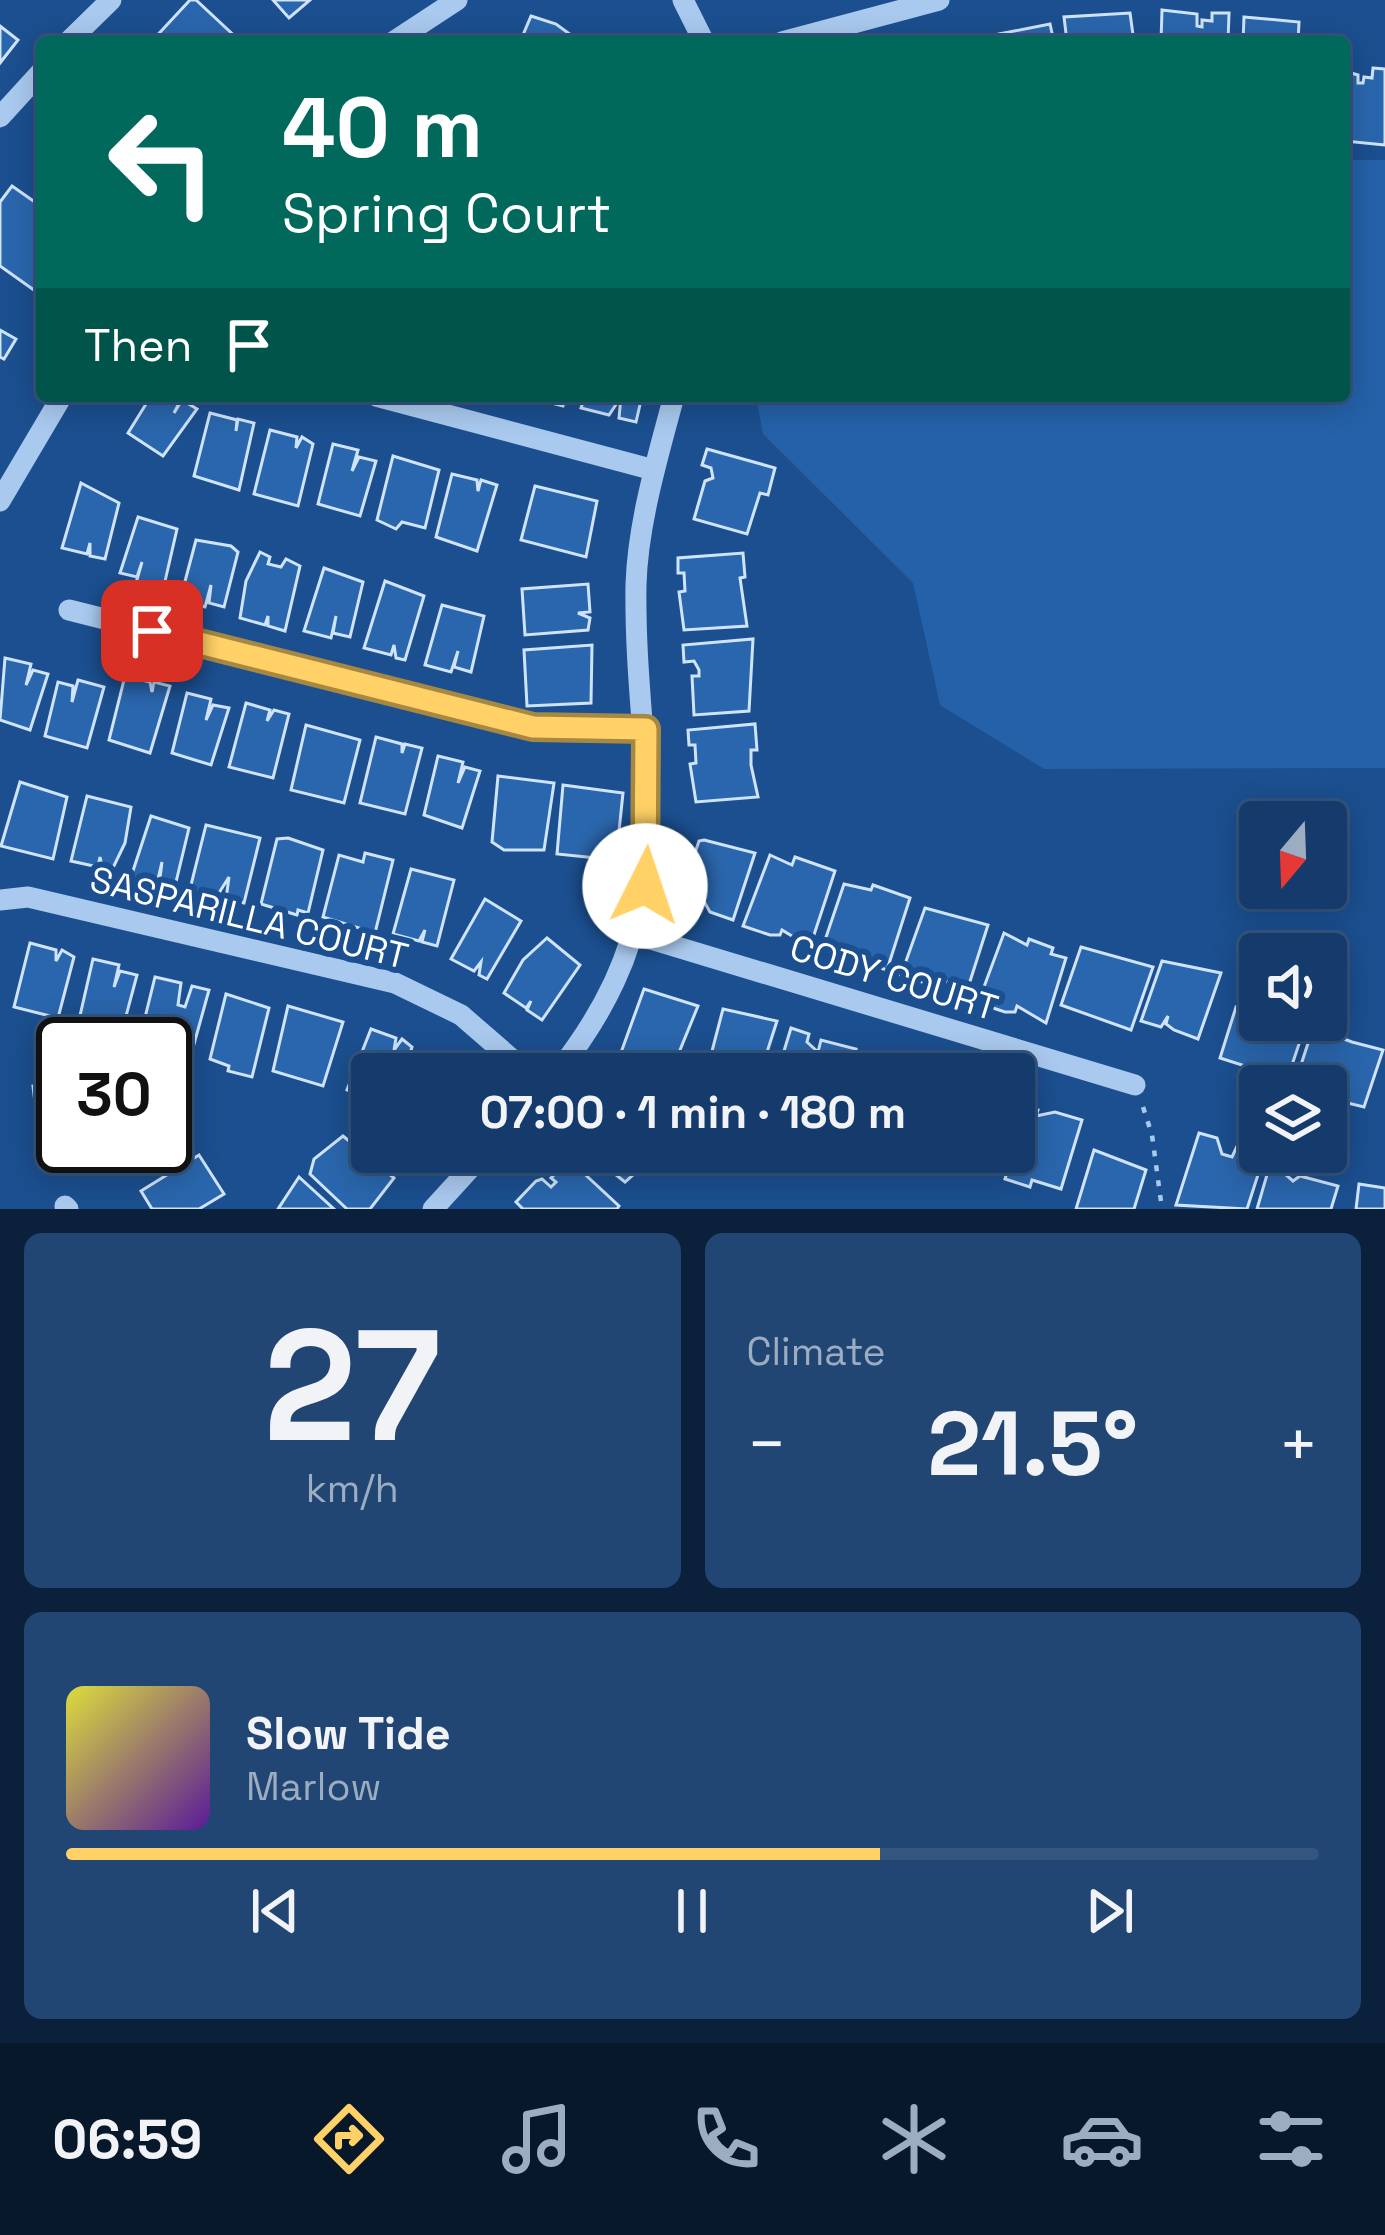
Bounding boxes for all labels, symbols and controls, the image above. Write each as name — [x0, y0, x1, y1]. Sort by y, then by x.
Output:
text: 40 m — [282, 74, 483, 182]
icon: left — [84, 84, 240, 240]
text: Spring Court — [282, 179, 611, 248]
icon: arrive — [216, 312, 282, 378]
text: Then — [84, 317, 192, 374]
pin — [101, 580, 203, 682]
icon: arrive — [119, 598, 185, 664]
north arrow — [1239, 801, 1347, 909]
map controls — [1239, 801, 1347, 1173]
position arrow — [582, 823, 708, 949]
street label: SASPARILLA COURT — [85, 856, 413, 980]
street label: CODY COURT — [785, 925, 1003, 1031]
button: sound — [1239, 933, 1347, 1041]
speed limit sign: 30 — [36, 1017, 192, 1173]
button: layers — [1239, 1065, 1347, 1173]
text: 07:00 · 1 min · 180 m — [480, 1084, 906, 1141]
text: 27 — [263, 1286, 441, 1486]
text: Climate — [747, 1327, 886, 1376]
text: 21.5° — [928, 1386, 1138, 1501]
text: − — [747, 1402, 787, 1486]
text: + — [1278, 1402, 1319, 1486]
text: km/h — [306, 1464, 399, 1513]
text: Slow Tide — [246, 1705, 451, 1762]
text: Marlow — [246, 1762, 381, 1811]
icon: previous — [242, 1878, 308, 1944]
icon: pause — [659, 1878, 725, 1944]
icon: next — [1077, 1878, 1143, 1944]
icon: directions — [307, 2097, 391, 2181]
icon: music — [495, 2097, 579, 2181]
icon: phone — [684, 2097, 768, 2181]
icon: climate — [872, 2097, 956, 2181]
icon: car — [1060, 2097, 1144, 2181]
icon: filters — [1249, 2097, 1333, 2181]
text: 06:59 — [52, 2105, 202, 2174]

